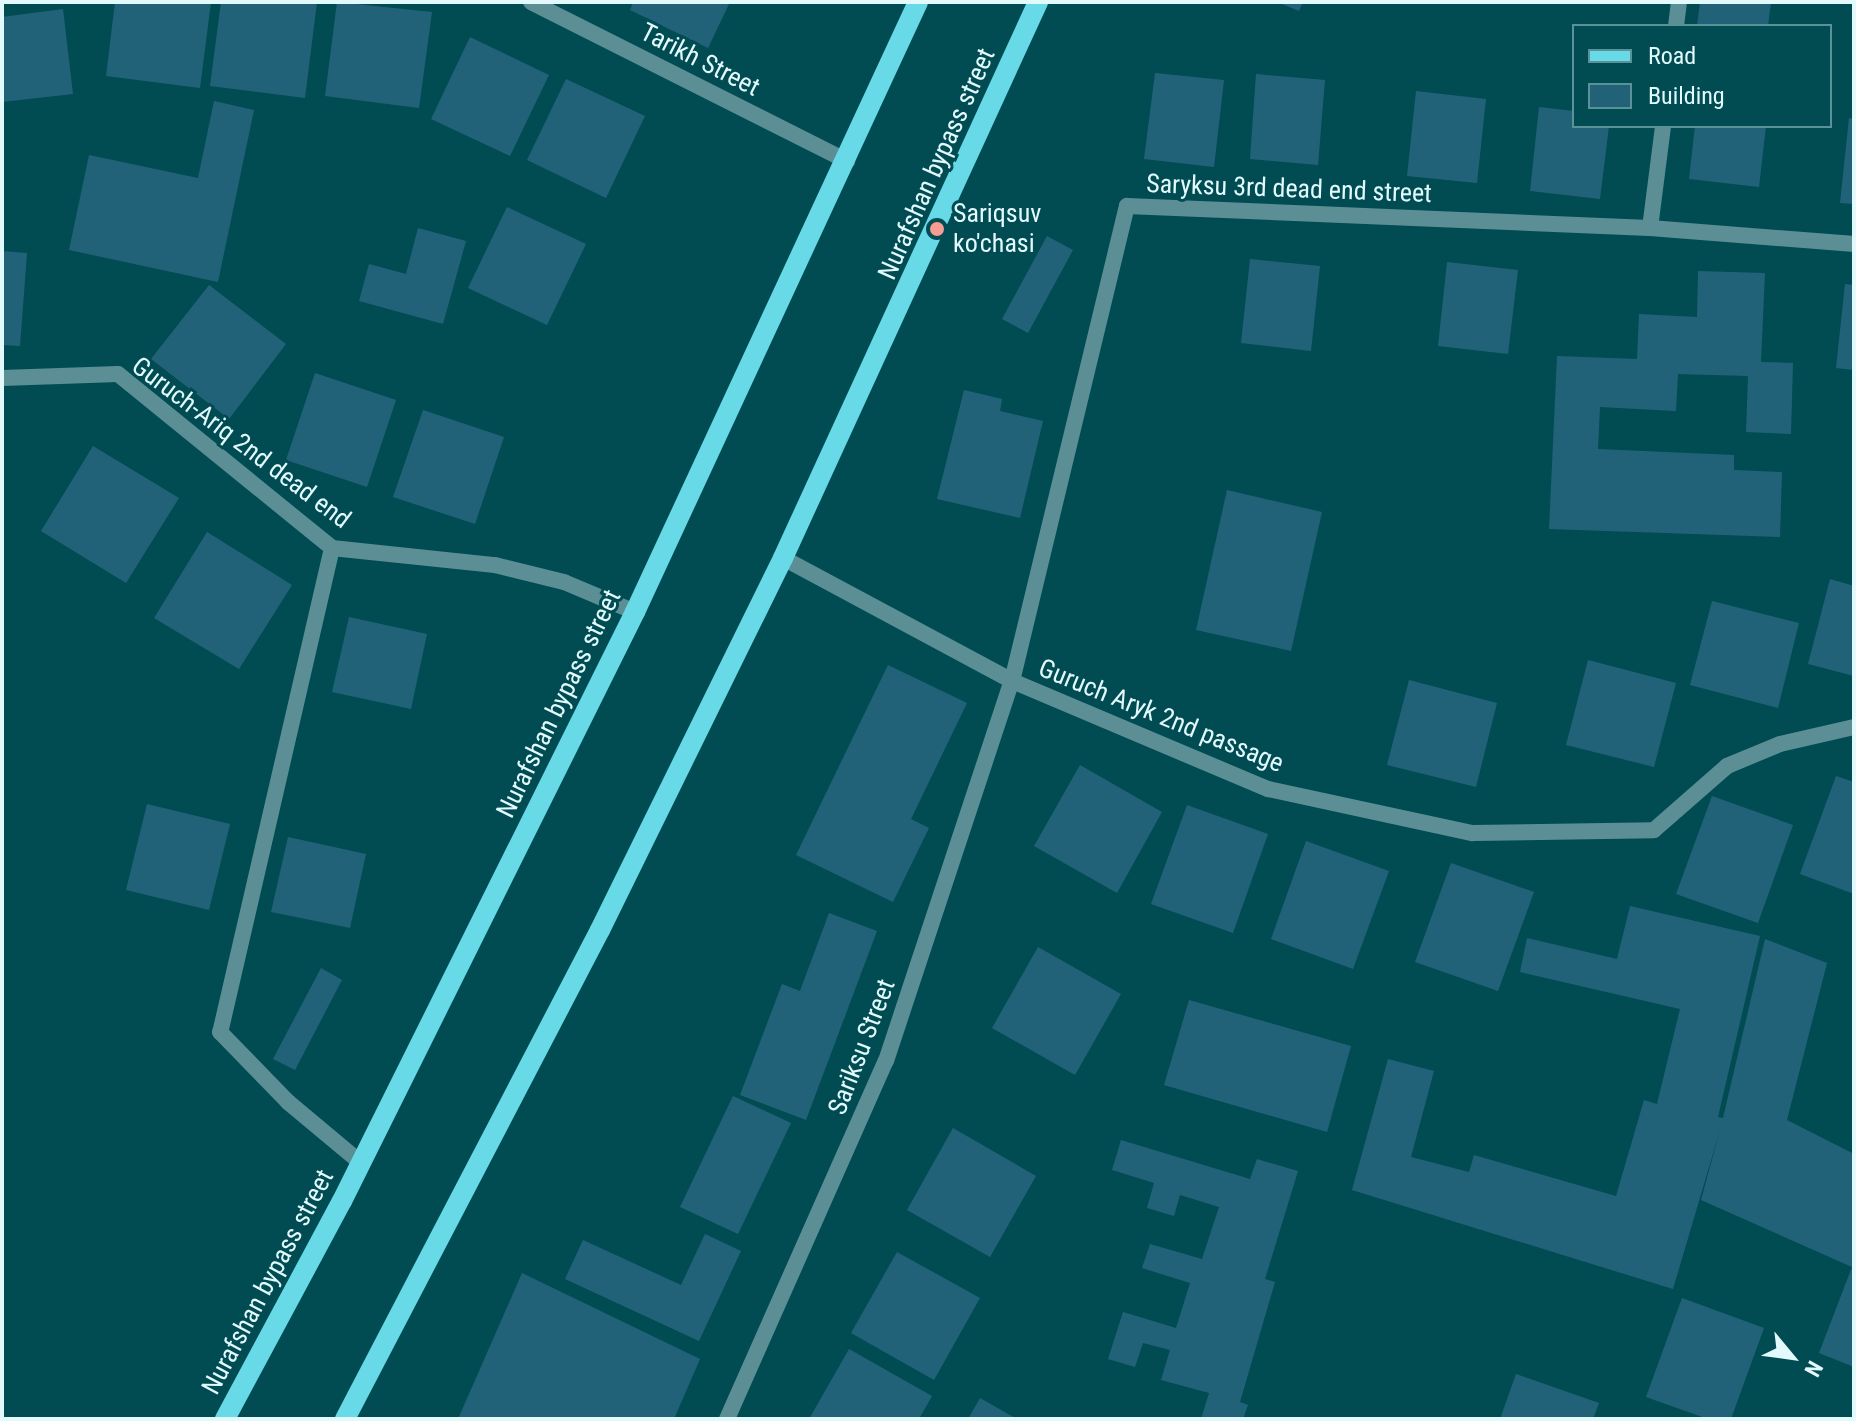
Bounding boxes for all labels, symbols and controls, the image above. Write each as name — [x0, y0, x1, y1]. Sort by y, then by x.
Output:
street label: Tarikh Street — [635, 17, 765, 103]
legend — [1572, 24, 1832, 128]
text: Road — [1648, 42, 1696, 70]
street label: Nurafshan bypass street — [872, 43, 1002, 285]
text: Building — [1648, 82, 1725, 110]
street label: Saryksu 3rd dead end street — [1146, 168, 1432, 210]
place label: Sariqsuv ko'chasi — [953, 198, 1041, 260]
marker: Sariqsuv ko'chasi — [928, 220, 946, 238]
street label: Guruch-Ariq 2nd dead end — [126, 351, 356, 535]
street label: Nurafshan bypass street — [490, 585, 628, 823]
street label: Guruch Aryk 2nd passage — [1034, 653, 1288, 779]
street label: Sariksu Street — [822, 975, 902, 1119]
street label: Nurafshan bypass street — [196, 1164, 340, 1400]
north arrow — [1752, 1317, 1832, 1397]
text: N — [1799, 1357, 1828, 1381]

